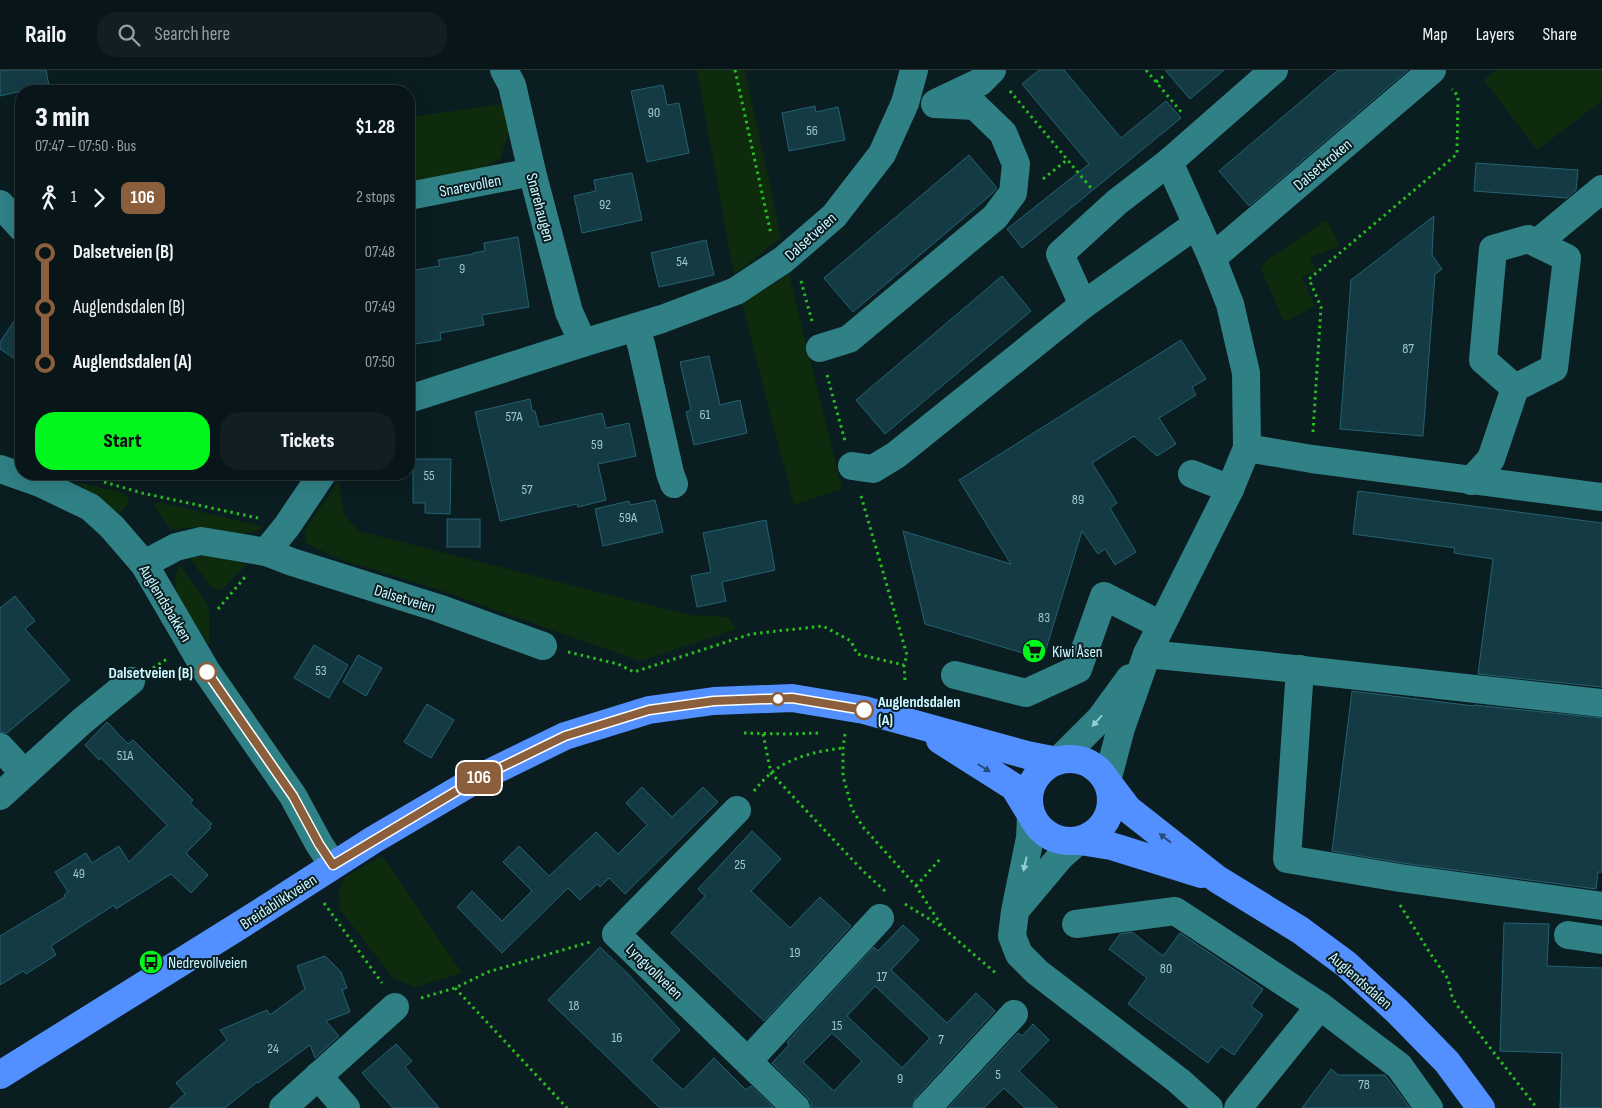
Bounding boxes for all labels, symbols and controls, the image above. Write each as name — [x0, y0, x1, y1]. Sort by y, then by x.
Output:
search box — [97, 12, 447, 57]
text: Railo — [25, 20, 67, 49]
icon: search — [115, 21, 143, 49]
text: Search here — [155, 23, 230, 46]
text: Map — [1423, 24, 1448, 45]
text: Layers — [1476, 24, 1515, 45]
text: Share — [1543, 24, 1577, 45]
text: 3 min — [35, 101, 90, 134]
house number: 90 — [648, 104, 660, 121]
text: $1.28 — [355, 116, 395, 139]
house number: 56 — [806, 122, 818, 139]
street label: Dalsetkroken — [1290, 135, 1356, 195]
text: 07:47 – 07:50 · Bus — [35, 137, 136, 156]
street label: Snarevollen — [438, 171, 503, 202]
street label: Snarehaugen — [521, 171, 558, 244]
icon: walk — [35, 184, 63, 212]
icon: forward — [85, 184, 113, 212]
text: 106 — [131, 187, 155, 208]
text: 1 — [71, 188, 77, 207]
text: 2 stops — [356, 188, 395, 207]
house number: 92 — [599, 196, 611, 213]
street label: Dalsetveien — [781, 209, 841, 265]
text: Dalsetveien (B) — [73, 241, 173, 264]
text: 07:48 — [365, 243, 395, 262]
house number: 54 — [676, 253, 688, 270]
house number: 9 — [459, 260, 465, 277]
text: Auglendsdalen (B) — [73, 296, 185, 319]
text: 07:49 — [365, 298, 395, 317]
house number: 87 — [1402, 340, 1414, 357]
text: Auglendsdalen (A) — [73, 351, 192, 374]
text: 07:50 — [365, 353, 395, 372]
house number: 61 — [699, 406, 711, 423]
house number: 57A — [506, 408, 523, 425]
button: Start — [35, 412, 210, 470]
button: Tickets — [220, 412, 395, 470]
house number: 59 — [591, 436, 603, 453]
house number: 55 — [423, 467, 435, 484]
house number: 57 — [521, 481, 533, 498]
house number: 89 — [1072, 491, 1084, 508]
house number: 59A — [619, 509, 638, 526]
street label: Auglendsbakken — [134, 561, 195, 646]
street label: Dalsetveien — [372, 581, 437, 618]
house number: 83 — [1038, 609, 1050, 626]
supermarket icon: Kiwi Åsen — [1021, 638, 1047, 664]
place label: Kiwi Åsen — [1052, 643, 1103, 662]
marker: Dalsetveien (B) — [197, 662, 217, 682]
house number: 53 — [315, 662, 327, 679]
place label: Dalsetveien (B) — [108, 664, 193, 683]
unlabelled marker — [771, 692, 785, 706]
place label: Auglendsdalen (A) — [877, 693, 960, 730]
marker: Auglendsdalen (A) — [854, 700, 874, 720]
one-way arrow — [1091, 715, 1103, 727]
house number: 51A — [117, 747, 134, 764]
line badge: 106 — [450, 762, 508, 794]
one-way arrow — [978, 763, 991, 772]
text: 106 — [467, 767, 491, 788]
one-way arrow — [1159, 832, 1172, 843]
house number: 25 — [734, 856, 746, 873]
one-way arrow — [1021, 856, 1029, 871]
house number: 49 — [73, 865, 85, 882]
street label: Breidablikkveien — [237, 870, 321, 934]
street label: Lyngvollveien — [621, 940, 686, 1004]
house number: 19 — [789, 944, 801, 961]
street label: Auglendsdalen — [1324, 948, 1396, 1014]
bus stop icon: Nedrevollveien — [138, 949, 164, 975]
place label: Nedrevollveien — [168, 954, 247, 973]
house number: 80 — [1160, 960, 1172, 977]
house number: 17 — [877, 968, 888, 985]
house number: 18 — [568, 997, 580, 1014]
house number: 15 — [832, 1017, 843, 1034]
house number: 16 — [611, 1029, 623, 1046]
house number: 7 — [938, 1031, 944, 1048]
house number: 24 — [267, 1040, 279, 1057]
house number: 5 — [995, 1066, 1001, 1083]
house number: 9 — [897, 1070, 903, 1087]
house number: 78 — [1358, 1076, 1370, 1093]

